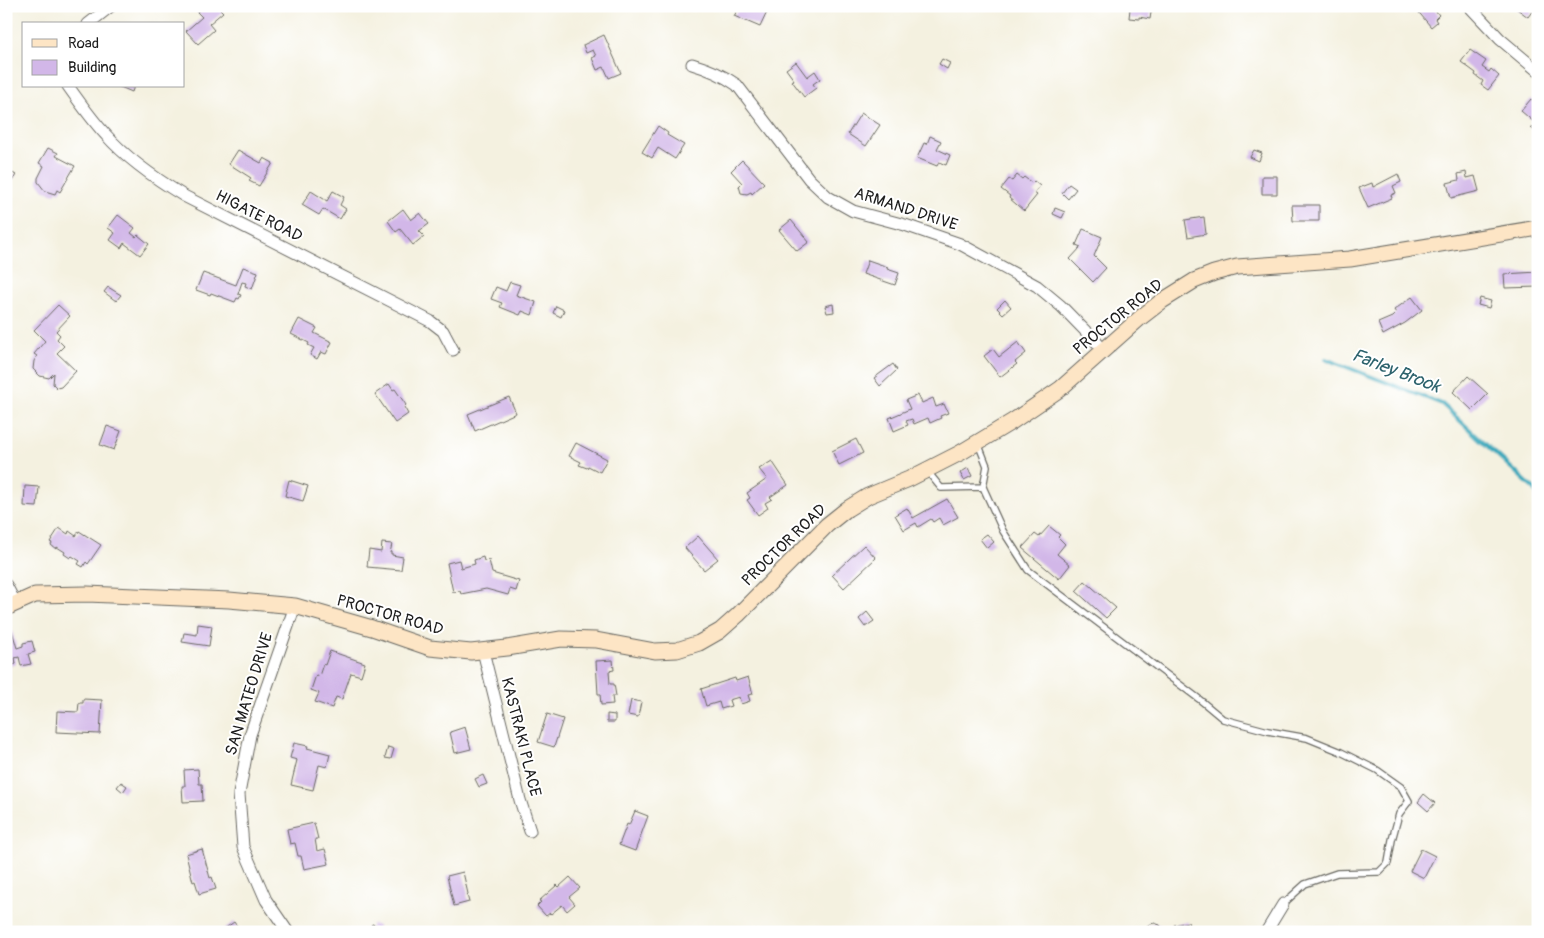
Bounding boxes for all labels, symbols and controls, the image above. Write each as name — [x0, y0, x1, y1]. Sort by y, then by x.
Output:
legend — [22, 22, 185, 88]
text: Road — [68, 34, 99, 53]
text: Building — [68, 58, 116, 77]
street label: ARMAND DRIVE — [852, 183, 960, 235]
street label: HIGATE ROAD — [212, 186, 306, 246]
street label: PROCTOR ROAD — [1069, 275, 1167, 359]
water label: Farley Brook — [1349, 344, 1445, 399]
street label: PROCTOR ROAD — [738, 500, 830, 590]
street label: PROCTOR ROAD — [334, 590, 446, 640]
street label: SAN MATEO DRIVE — [221, 630, 277, 758]
street label: KASTRAKI PLACE — [497, 675, 545, 799]

